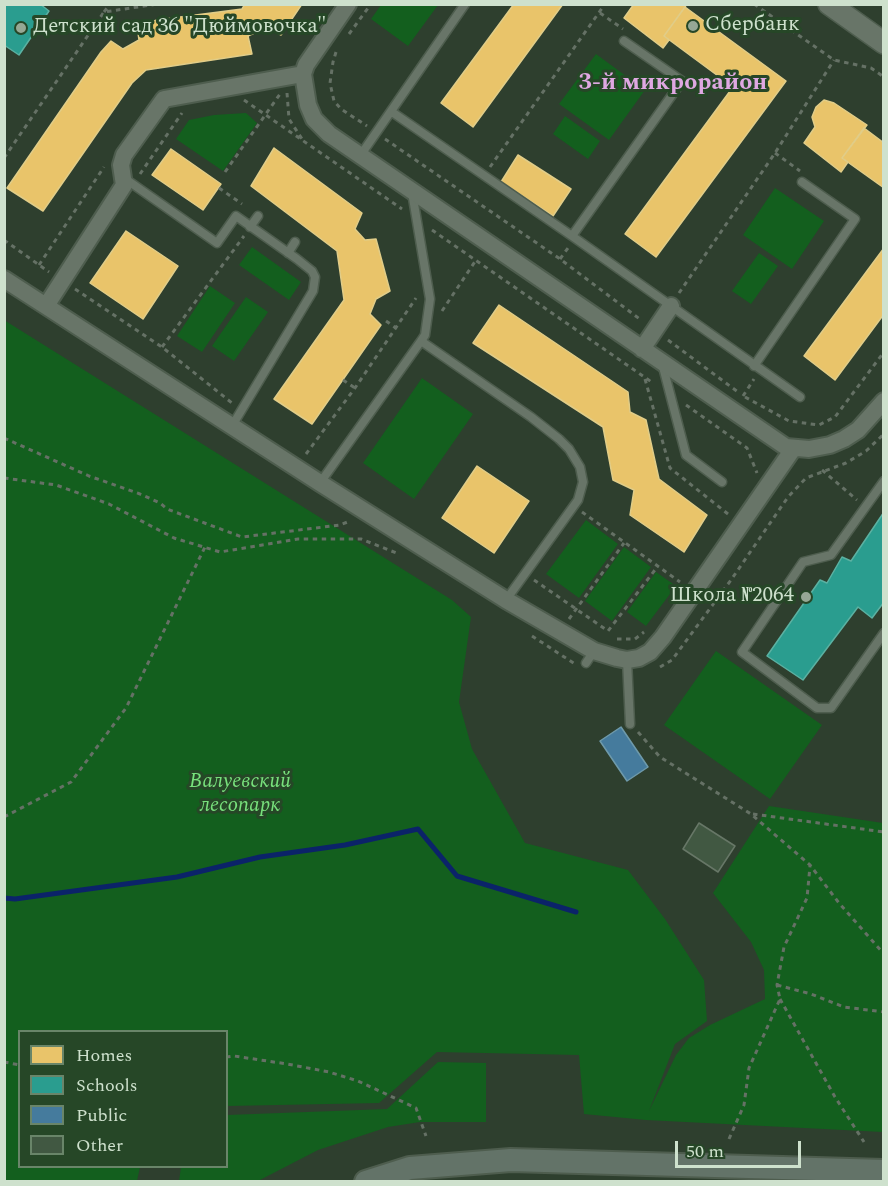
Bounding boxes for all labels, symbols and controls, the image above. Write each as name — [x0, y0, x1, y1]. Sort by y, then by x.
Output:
place label: Сбербанк — [705, 13, 800, 39]
place label: Детский сад 36 "Дюймовочка" — [33, 15, 327, 41]
marker: Сбербанк — [686, 19, 700, 33]
marker: Детский сад 36 "Дюймовочка" — [14, 21, 28, 35]
district label: 3-й микрорайон — [579, 70, 767, 98]
place label: Школа №2064 — [670, 584, 794, 610]
marker: Школа №2064 — [799, 590, 813, 604]
park label: Валуевский лесопарк — [189, 770, 291, 820]
legend — [18, 1030, 228, 1168]
text: Homes — [76, 1042, 132, 1069]
text: Schools — [76, 1072, 138, 1099]
text: Public — [76, 1102, 127, 1129]
scale bar — [678, 1129, 804, 1167]
text: Other — [76, 1132, 123, 1159]
text: 50 m — [686, 1138, 724, 1165]

